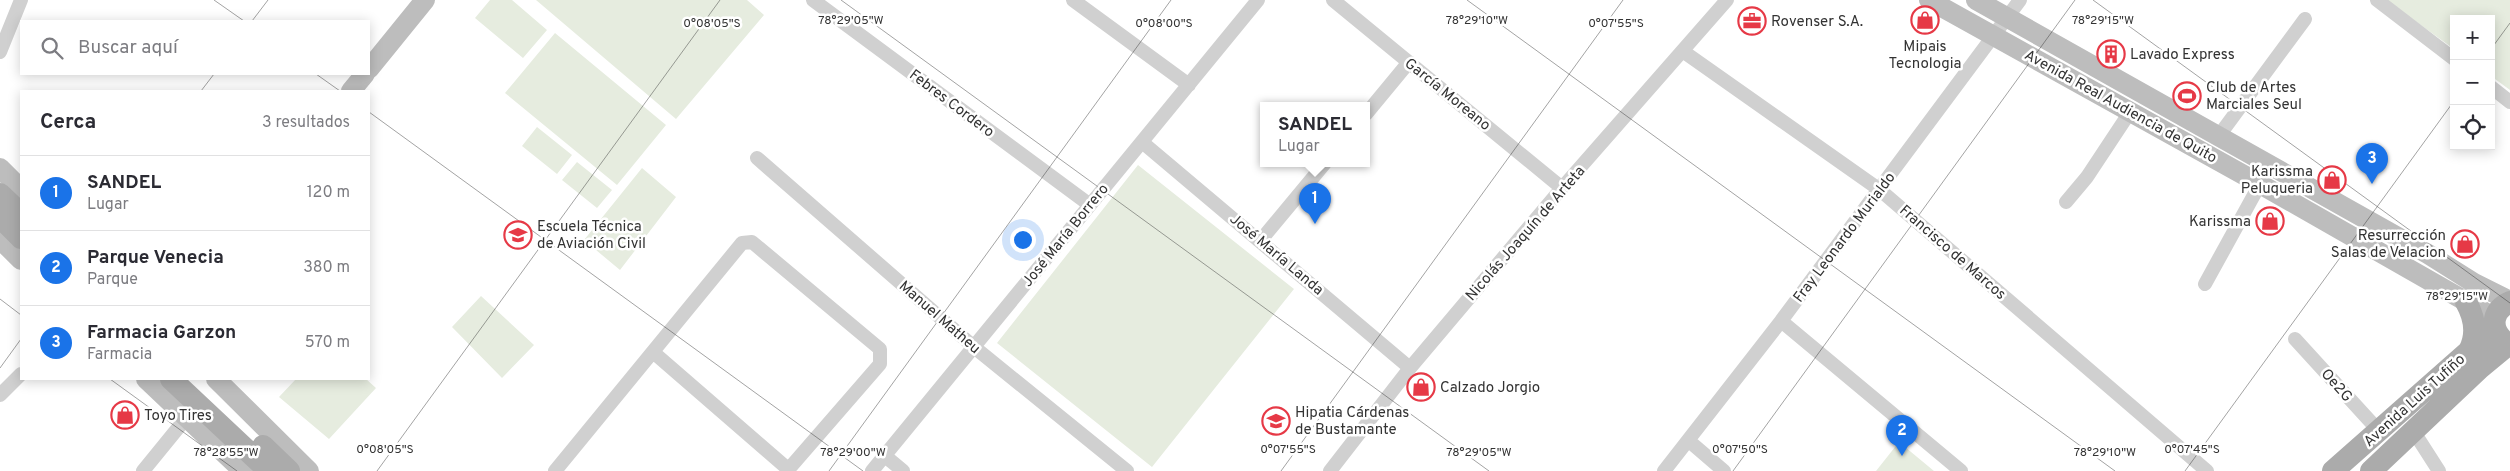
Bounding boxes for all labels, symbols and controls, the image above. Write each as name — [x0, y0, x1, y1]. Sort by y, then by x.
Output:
shop icon: Mipais Tecnologia — [1910, 5, 1940, 35]
office icon: Rovenser S.A. — [1737, 6, 1767, 36]
text: 78°29'05"W — [818, 13, 884, 29]
text: 78°29'10"W — [1446, 13, 1508, 29]
place label: Rovenser S.A. — [1771, 13, 1863, 32]
text: 78°29'15"W — [2072, 13, 2134, 29]
map controls — [2450, 15, 2495, 150]
button: + — [2450, 15, 2495, 60]
text: 0°08'05"S — [683, 16, 741, 32]
text: 0°08'00"S — [1135, 16, 1193, 32]
text: 0°07'55"S — [1588, 16, 1644, 32]
search box — [20, 20, 370, 75]
icon: search — [38, 34, 66, 62]
text: Buscar aquí — [78, 36, 178, 60]
place label: Mipais Tecnologia — [1889, 38, 1962, 74]
building icon: Lavado Express — [2096, 39, 2126, 69]
street label: Avenida Real Audiencia de Quito — [2021, 46, 2220, 168]
place label: Lavado Express — [2130, 46, 2235, 65]
street label: García Moreano — [1400, 55, 1494, 136]
button: − — [2450, 60, 2495, 105]
street label: Febres Cordero — [905, 66, 997, 142]
place label: Club de Artes Marciales Seul — [2206, 79, 2302, 115]
sports icon: Club de Artes Marciales Seul — [2172, 81, 2202, 111]
popup — [1260, 102, 1370, 167]
button: locate — [2450, 105, 2495, 150]
text: Cerca — [40, 109, 96, 136]
text: 3 resultados — [262, 113, 350, 133]
text: SANDEL — [1278, 113, 1352, 137]
text: Lugar — [1278, 137, 1320, 157]
pin: 3 — [2356, 143, 2388, 184]
street label: Nicolás Joaquín de Arteta — [1462, 163, 1590, 305]
place label: Karissma Peluqueria — [2241, 163, 2313, 199]
shop icon: Karissma Peluqueria — [2317, 165, 2347, 195]
street label: Fray Leonardo Murialdo — [1790, 169, 1900, 307]
text: SANDEL — [87, 171, 161, 195]
street label: José María Borrero — [1019, 181, 1114, 291]
text: 1 — [53, 183, 59, 203]
text: 120 m — [307, 183, 350, 203]
pin: 1 — [1299, 183, 1331, 224]
text: Lugar — [87, 195, 129, 215]
street label: Francisco de Marcos — [1895, 202, 2009, 305]
shop icon: Karissma — [2255, 206, 2285, 236]
street label: José María Landa — [1225, 210, 1327, 300]
place label: Karissma — [2189, 213, 2251, 232]
place label: Escuela Técnica de Aviación Civil — [537, 218, 646, 254]
school or university icon: Escuela Técnica de Aviación Civil — [503, 220, 533, 250]
your location — [1010, 227, 1036, 253]
place label: Resurrección Salas de Velacion — [2331, 227, 2446, 263]
shop icon: Resurrección Salas de Velacion — [2450, 229, 2480, 259]
text: Parque Venecia — [87, 246, 224, 270]
text: 2 — [51, 258, 61, 278]
text: 380 m — [303, 258, 350, 278]
text: Parque — [87, 270, 138, 290]
street label: Manuel Matheu — [894, 278, 984, 359]
text: 78°29'15"W — [2426, 289, 2488, 305]
text: Farmacia Garzon — [87, 321, 236, 345]
text: 3 — [51, 333, 61, 353]
text: 570 m — [305, 333, 350, 353]
text: Farmacia — [87, 345, 152, 365]
street label: Avenida Luis Tufiño — [2360, 351, 2470, 452]
street label: Oe2G — [2316, 365, 2356, 407]
shop icon: Calzado Jorgio — [1406, 372, 1436, 402]
place label: Calzado Jorgio — [1440, 379, 1540, 398]
shop icon: Toyo Tires — [110, 400, 140, 430]
place label: Hipatia Cárdenas de Bustamante — [1295, 404, 1409, 440]
school or university icon: Hipatia Cárdenas de Bustamante — [1261, 406, 1291, 436]
place label: Toyo Tires — [144, 407, 212, 426]
pin: 2 — [1886, 415, 1918, 456]
text: 0°08'05"S — [356, 442, 414, 458]
text: 0°07'55"S — [1260, 442, 1316, 458]
text: 0°07'50"S — [1712, 442, 1768, 458]
text: 0°07'45"S — [2164, 442, 2220, 458]
text: 78°28'55"W — [193, 445, 259, 461]
text: 78°29'00"W — [820, 445, 886, 461]
text: 78°29'05"W — [1446, 445, 1512, 461]
text: 78°29'10"W — [2074, 445, 2136, 461]

